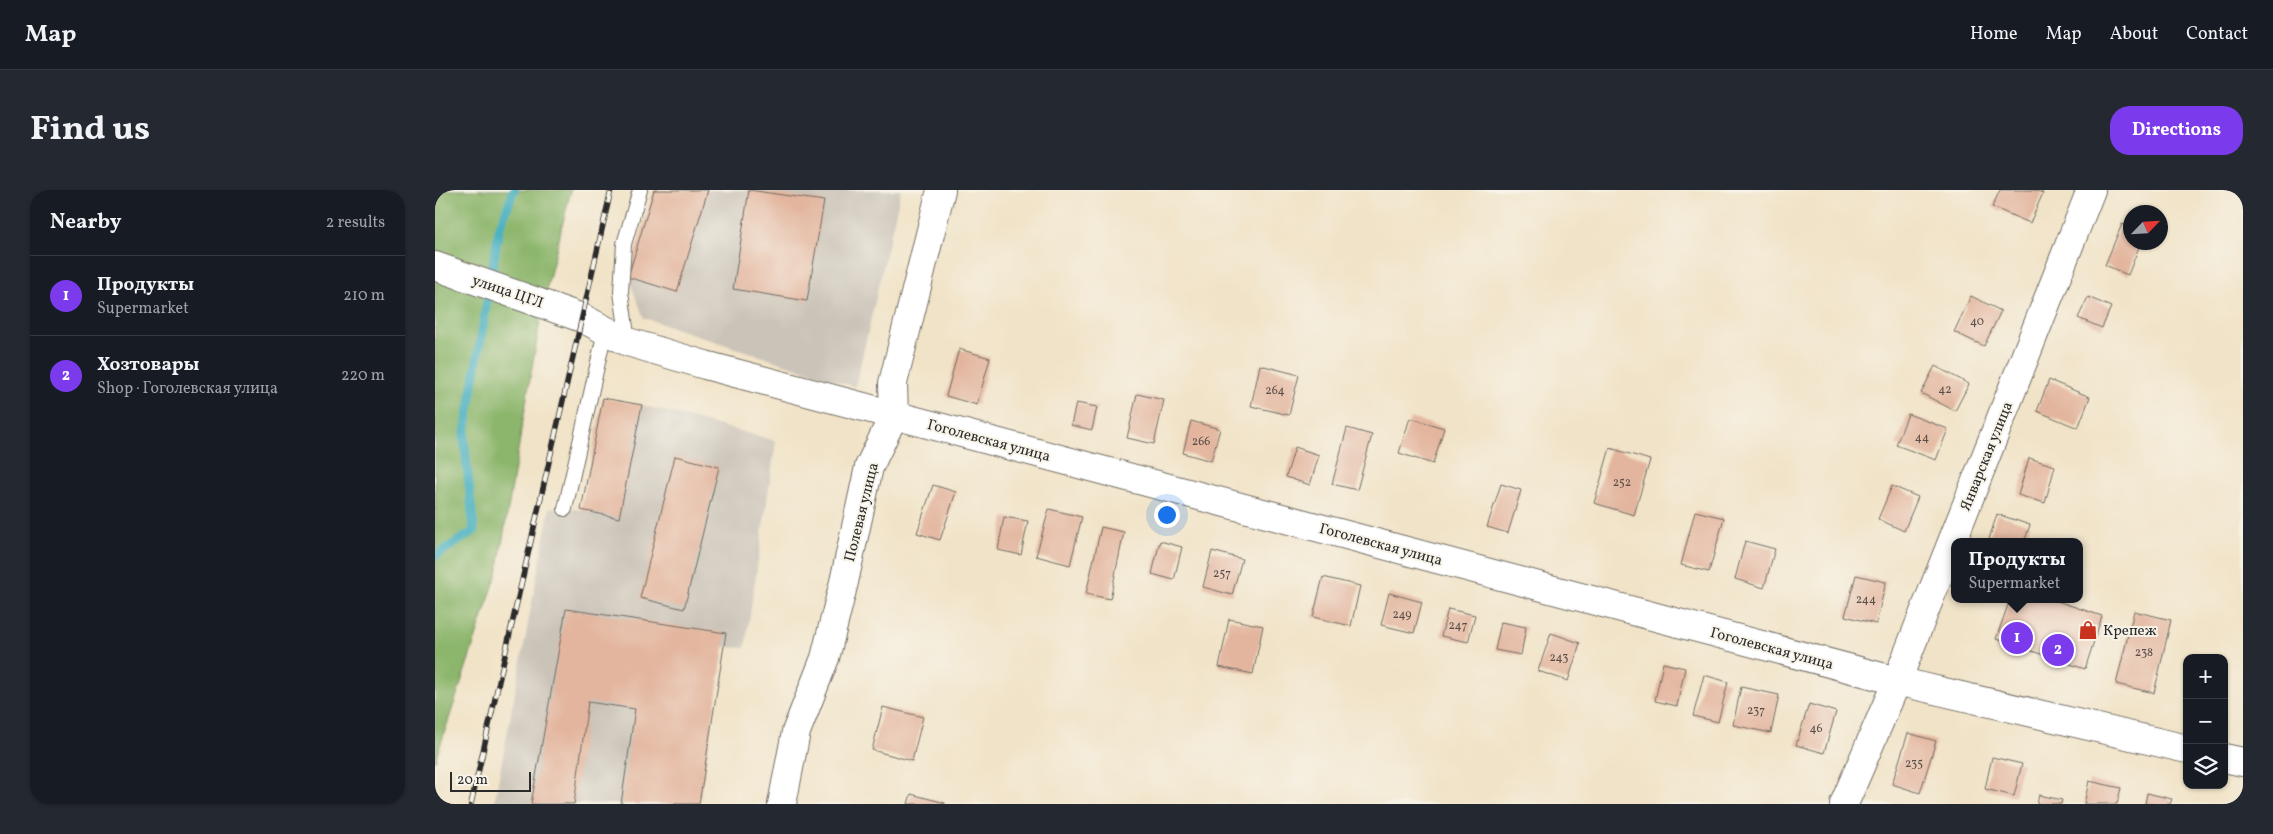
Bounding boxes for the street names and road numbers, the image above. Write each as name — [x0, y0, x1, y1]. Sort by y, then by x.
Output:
street label: улица ЦГЛ — [469, 270, 546, 314]
street label: Январская улица — [1956, 399, 2019, 514]
street label: Гоголевская улица — [925, 415, 1053, 468]
street label: Полевая улица — [840, 461, 885, 564]
street label: Гоголевская улица — [1317, 519, 1445, 572]
street label: Гоголевская улица — [1708, 623, 1836, 676]

